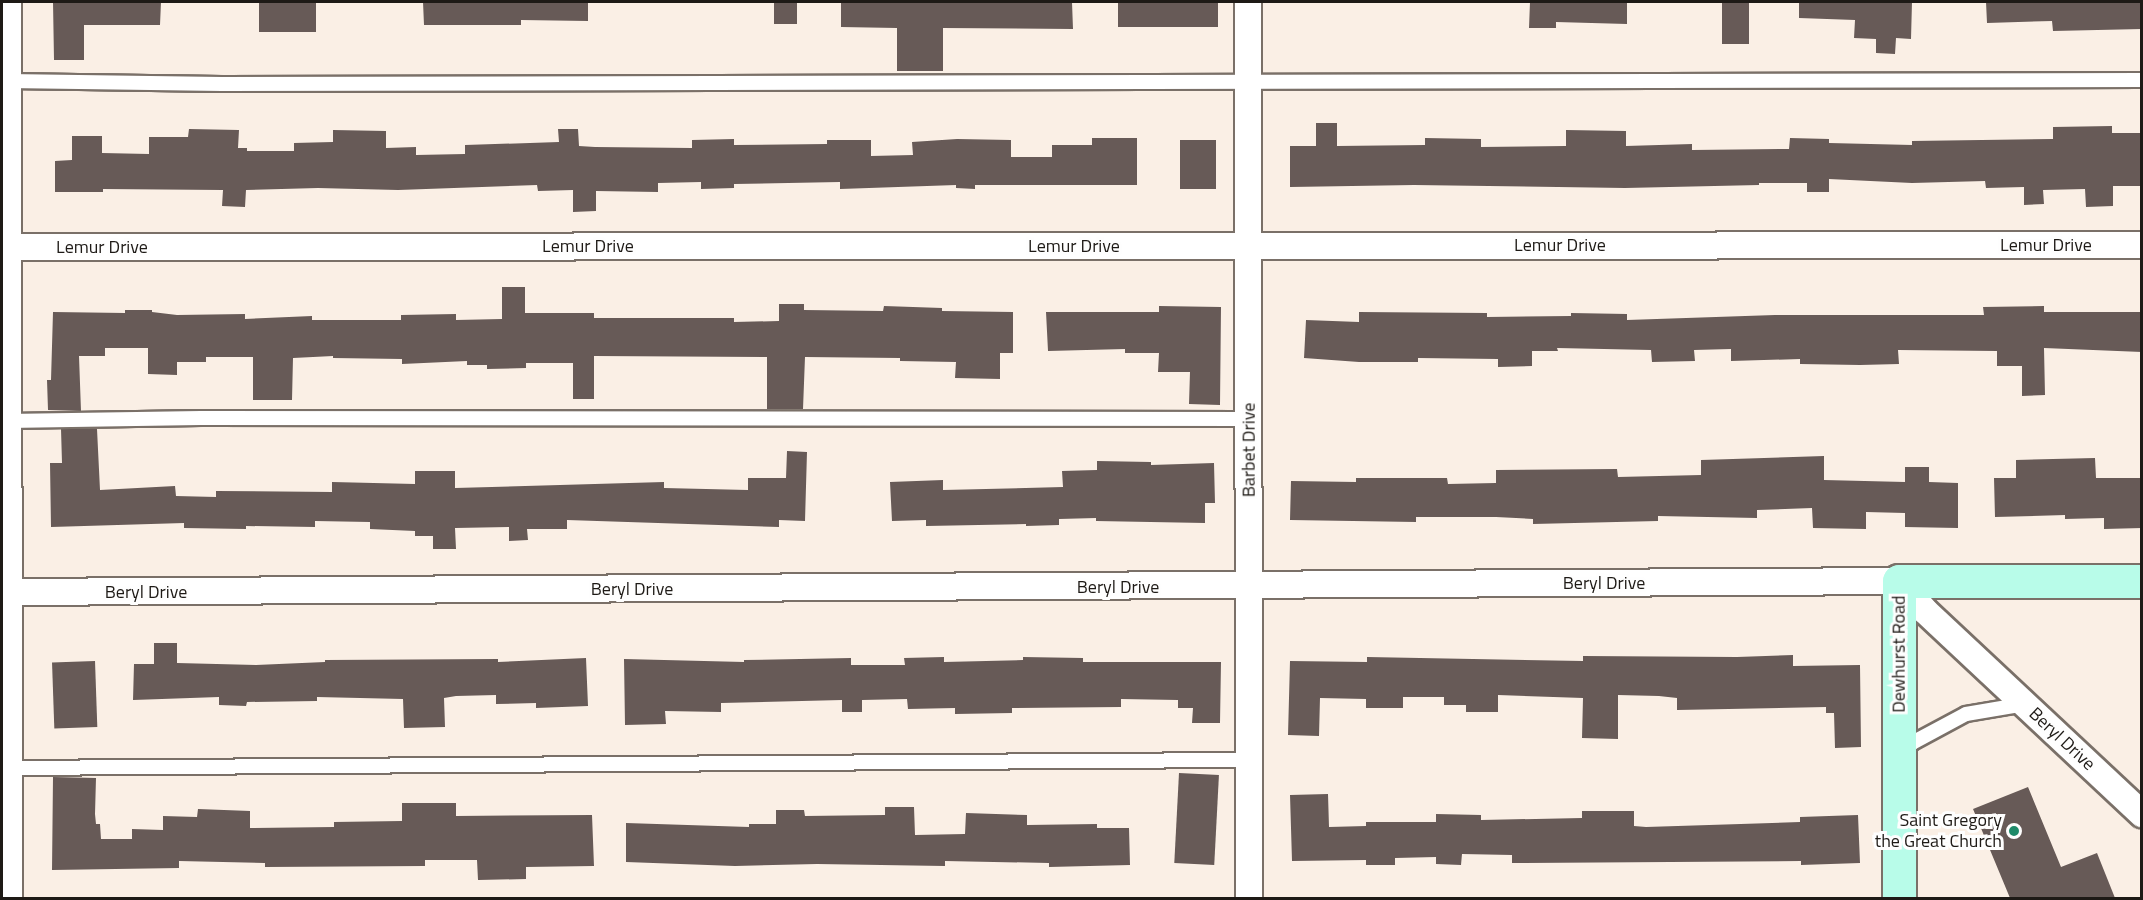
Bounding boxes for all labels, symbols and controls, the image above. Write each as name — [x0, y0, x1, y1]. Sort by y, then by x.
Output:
street label: Lemur Drive — [1514, 234, 1606, 256]
street label: Lemur Drive — [2000, 234, 2092, 256]
street label: Lemur Drive — [542, 235, 634, 257]
street label: Lemur Drive — [1028, 235, 1120, 257]
street label: Lemur Drive — [56, 236, 148, 258]
street label: Barbet Drive — [1238, 403, 1260, 497]
street label: Beryl Drive — [1563, 572, 1645, 594]
street label: Beryl Drive — [1077, 576, 1159, 598]
street label: Beryl Drive — [591, 578, 673, 600]
street label: Beryl Drive — [105, 581, 187, 603]
street label: Dewhurst Road — [1888, 595, 1910, 713]
street label: Beryl Drive — [2024, 703, 2100, 775]
place label: Saint Gregory the Great Church — [1875, 810, 2002, 852]
marker: Saint Gregory the Great Church — [2007, 824, 2021, 838]

